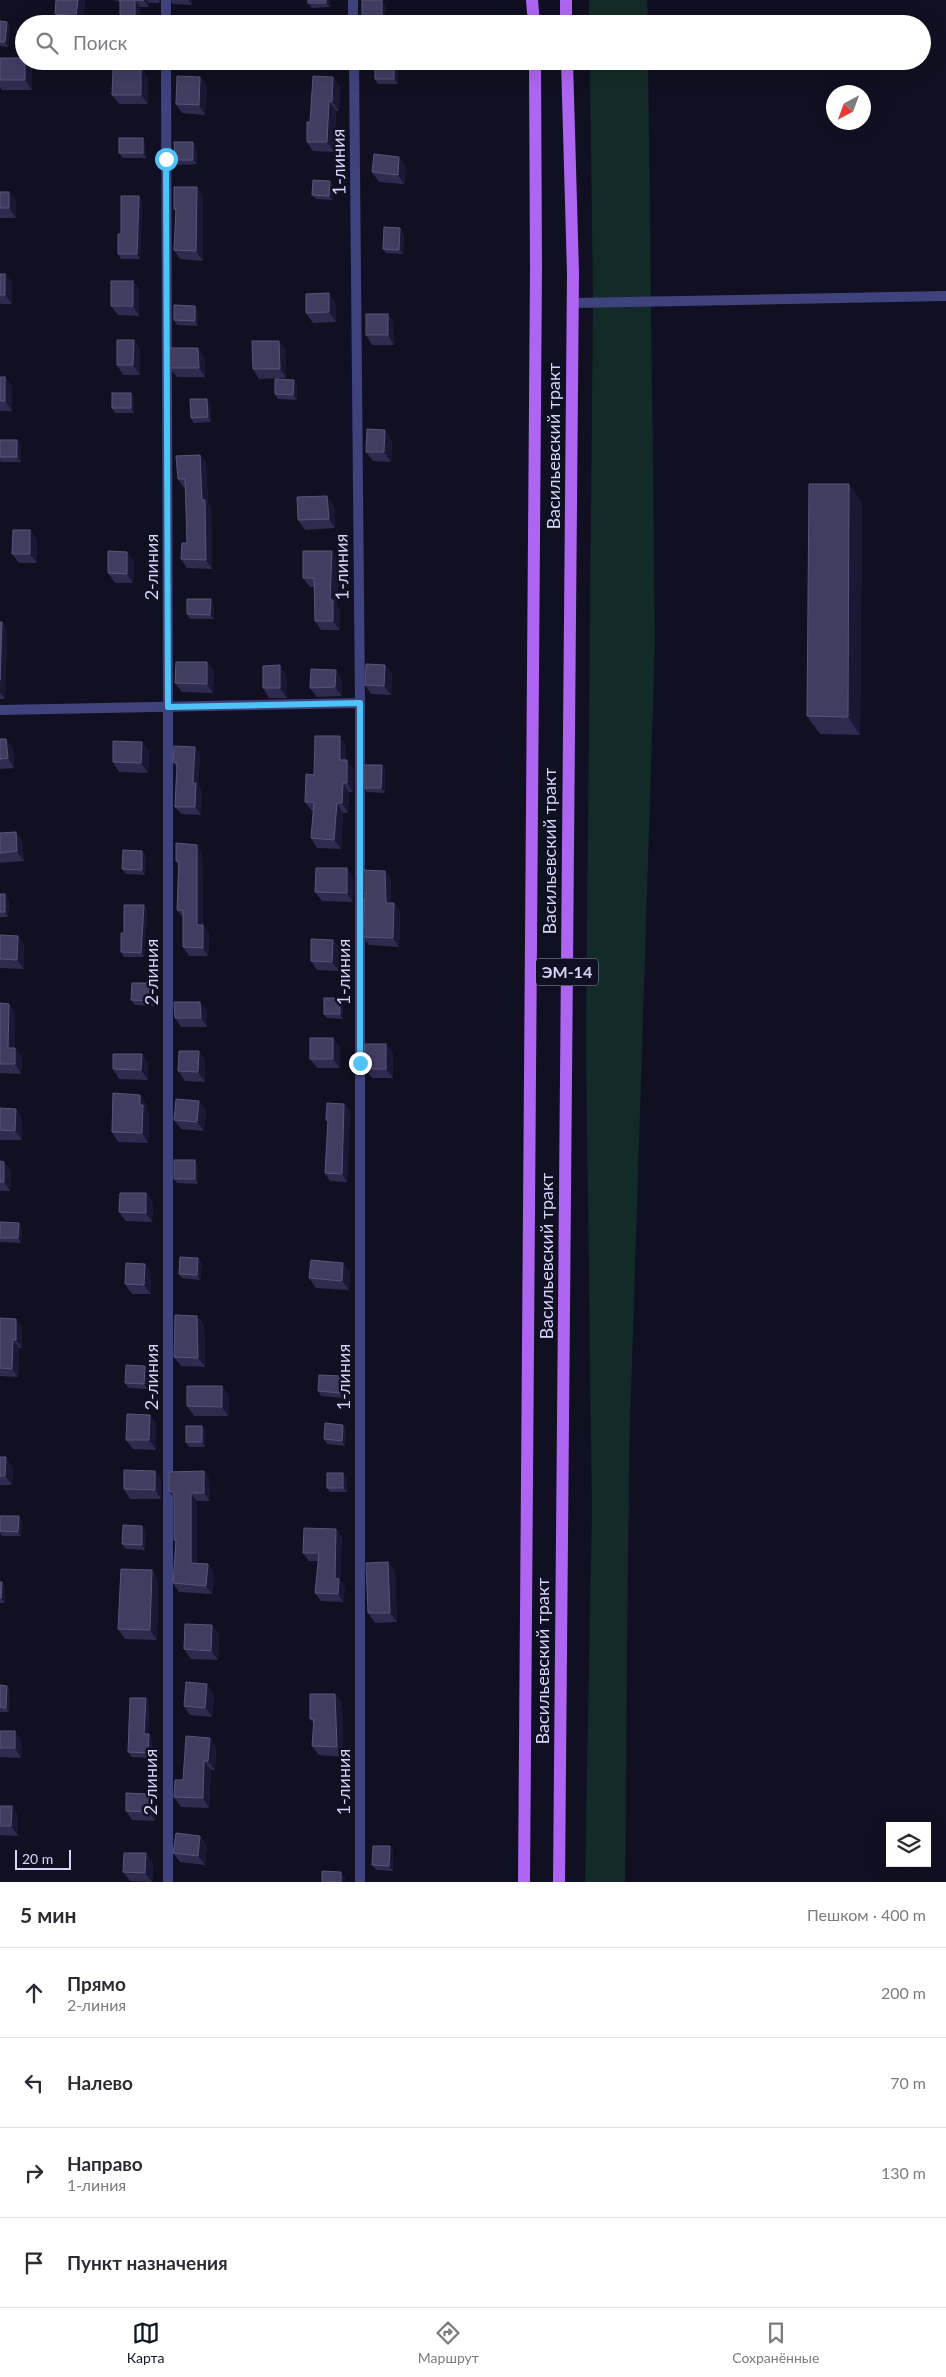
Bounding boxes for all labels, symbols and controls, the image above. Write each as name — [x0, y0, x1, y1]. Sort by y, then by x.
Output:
search box — [15, 15, 931, 70]
icon: search — [33, 29, 61, 57]
text: Поиск — [73, 31, 127, 54]
north arrow — [826, 85, 871, 130]
street label: 1-линия — [326, 129, 350, 196]
route start — [155, 148, 178, 171]
street label: Васильевский тракт — [542, 363, 564, 529]
street label: 2-линия — [140, 534, 162, 600]
street label: 1-линия — [329, 534, 353, 601]
street label: Васильевский тракт — [538, 768, 560, 934]
street label: 2-линия — [140, 939, 162, 1005]
street label: 1-линия — [332, 939, 354, 1005]
road number: ЭМ-14 — [536, 959, 598, 986]
route end — [349, 1052, 372, 1075]
street label: Васильевский тракт — [535, 1173, 557, 1339]
street label: 2-линия — [140, 1344, 162, 1410]
street label: 1-линия — [332, 1344, 354, 1410]
street label: Васильевский тракт — [531, 1578, 553, 1744]
street label: 2-линия — [139, 1749, 161, 1815]
street label: 1-линия — [332, 1749, 354, 1815]
map controls — [886, 1822, 931, 1867]
button: layers — [886, 1822, 931, 1867]
scale bar — [15, 1847, 71, 1870]
text: 20 m — [22, 1850, 53, 1867]
text: 5 мин — [20, 1902, 77, 1927]
text: Пешком · 400 m — [807, 1905, 926, 1924]
text: Прямо — [67, 1972, 126, 1995]
icon: ahead — [20, 1979, 48, 2007]
text: 200 m — [881, 1983, 926, 2002]
text: 2-линия — [67, 1995, 126, 2014]
icon: left — [20, 2069, 48, 2097]
text: Налево — [67, 2071, 133, 2094]
text: 70 m — [890, 2073, 926, 2092]
text: Направо — [67, 2152, 143, 2175]
icon: right — [20, 2159, 48, 2187]
text: 130 m — [881, 2163, 926, 2182]
text: 1-линия — [67, 2175, 126, 2194]
icon: arrive — [20, 2249, 48, 2277]
text: Пункт назначения — [67, 2251, 228, 2274]
tab: Карта — [127, 2319, 165, 2366]
tab: Маршрут — [418, 2319, 479, 2366]
tab: Сохранённые — [732, 2319, 819, 2366]

